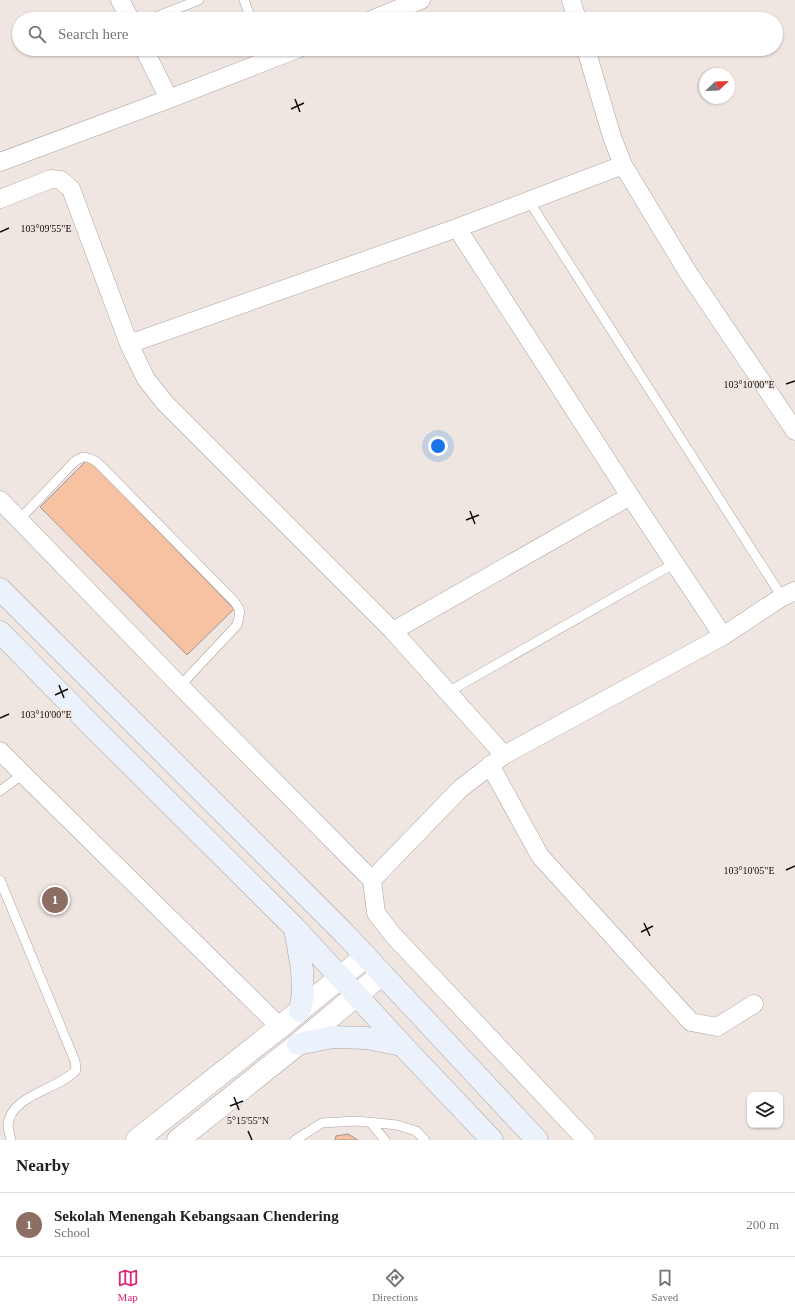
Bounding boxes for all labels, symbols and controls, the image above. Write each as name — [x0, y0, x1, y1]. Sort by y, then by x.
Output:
search box — [12, 12, 783, 56]
icon: search — [26, 23, 48, 45]
text: Search here — [58, 26, 128, 42]
north arrow — [699, 68, 735, 104]
text: 103°09'55"E — [21, 223, 72, 234]
text: 103°10'00"E — [724, 379, 775, 390]
your location — [428, 436, 448, 456]
text: 103°10'00"E — [21, 709, 72, 720]
text: 103°10'05"E — [724, 865, 775, 876]
pin: 1 — [42, 885, 68, 915]
map controls — [747, 1092, 783, 1128]
button: layers — [747, 1092, 783, 1128]
text: 5°15'55"N — [227, 1115, 269, 1126]
text: Nearby — [16, 1156, 70, 1175]
text: Sekolah Menengah Kebangsaan Chendering — [54, 1208, 339, 1224]
text: 1 — [26, 1217, 32, 1232]
text: 200 m — [746, 1217, 779, 1232]
text: School — [54, 1225, 90, 1240]
tab: Map — [117, 1267, 139, 1303]
tab: Directions — [372, 1267, 418, 1303]
tab: Saved — [651, 1267, 678, 1303]

